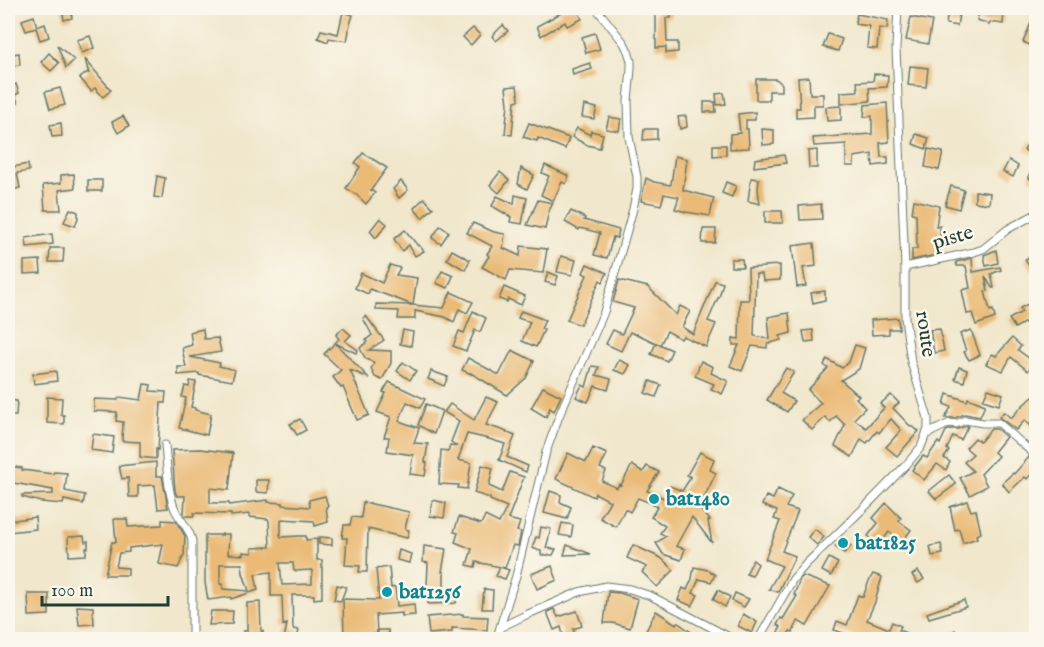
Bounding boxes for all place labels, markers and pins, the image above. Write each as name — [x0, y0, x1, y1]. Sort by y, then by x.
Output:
place label: bat1480 — [665, 486, 730, 513]
marker: bat1480 — [647, 492, 661, 506]
place label: bat1825 — [854, 530, 916, 557]
marker: bat1825 — [836, 536, 850, 550]
place label: bat1256 — [398, 579, 462, 606]
marker: bat1256 — [380, 585, 394, 599]

